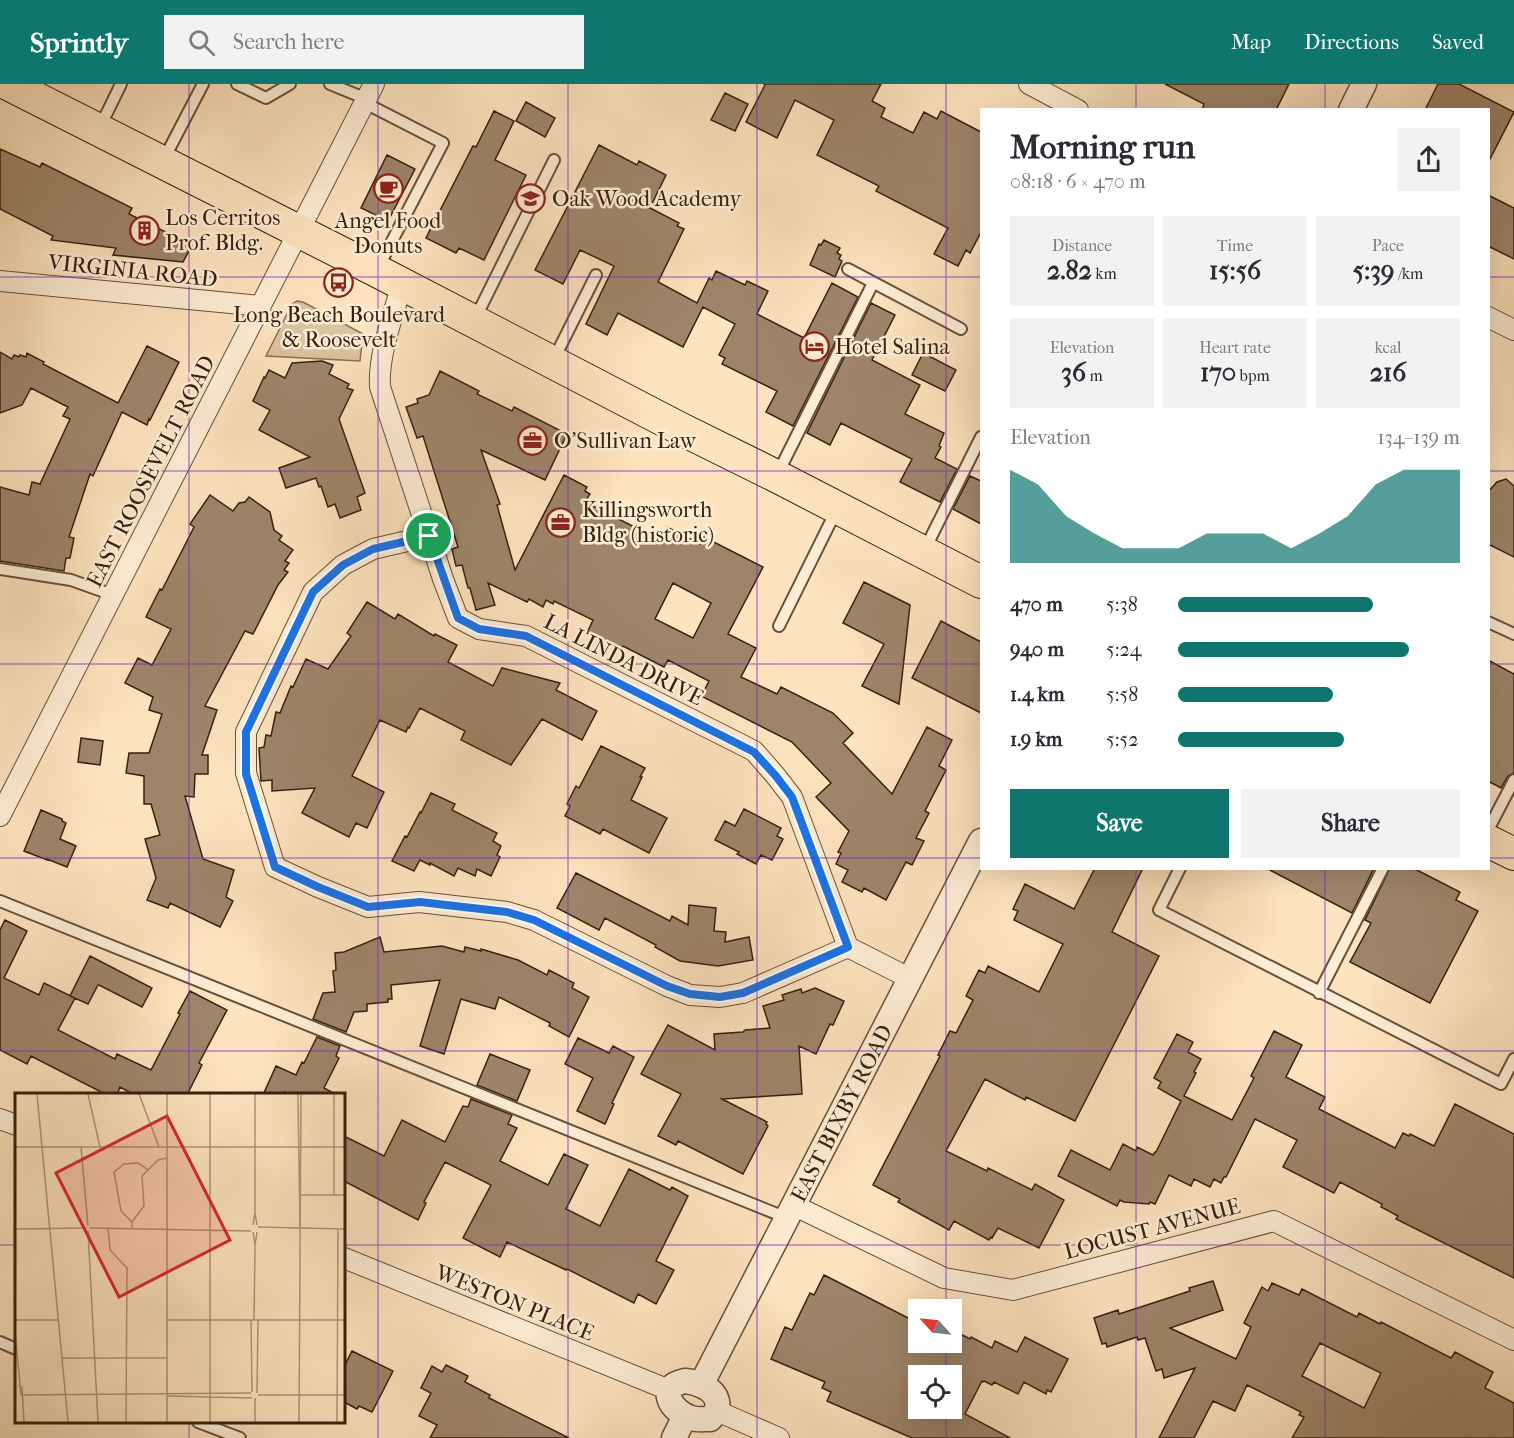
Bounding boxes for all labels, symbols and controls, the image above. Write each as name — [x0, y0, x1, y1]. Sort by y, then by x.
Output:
search box — [164, 15, 584, 69]
text: Sprintly — [30, 26, 128, 59]
icon: search — [185, 26, 218, 59]
text: Search here — [233, 29, 344, 55]
text: Map — [1231, 30, 1271, 54]
text: Directions — [1304, 30, 1399, 54]
text: Saved — [1432, 30, 1484, 54]
text: Morning run — [1010, 128, 1195, 167]
button: share — [1397, 128, 1460, 191]
text: 08:18 · 6 × 470 m — [1010, 170, 1146, 193]
cafe icon: Angel Food Donuts — [372, 172, 404, 204]
school or university icon: Oak Wood Academy — [515, 182, 547, 214]
place label: Oak Wood Academy — [552, 186, 742, 212]
place label: Los Cerritos Prof. Bldg. — [165, 205, 280, 256]
place label: Angel Food Donuts — [334, 208, 442, 259]
building icon: Los Cerritos Prof. Bldg. — [128, 214, 160, 246]
text: Distance — [1052, 236, 1112, 255]
text: Time — [1217, 236, 1253, 255]
text: Pace — [1372, 236, 1404, 255]
street label: VIRGINIA ROAD — [46, 249, 219, 293]
text: 2.82 — [1047, 255, 1092, 286]
text: 15:56 — [1209, 255, 1261, 286]
text: 5:39 — [1353, 255, 1394, 286]
text: km — [1092, 264, 1117, 283]
text: /km — [1394, 264, 1423, 283]
bus stop icon: Long Beach Boulevard & Roosevelt — [323, 266, 355, 298]
place label: Long Beach Boulevard & Roosevelt — [233, 302, 446, 353]
hotel icon: Hotel Salina — [798, 330, 830, 362]
place label: Hotel Salina — [835, 334, 951, 360]
text: Elevation — [1050, 338, 1114, 357]
text: Heart rate — [1199, 338, 1271, 357]
text: kcal — [1375, 338, 1401, 357]
street label: EAST ROOSEVELT ROAD — [81, 351, 221, 592]
text: 36 — [1061, 357, 1086, 388]
text: 170 — [1200, 357, 1236, 388]
text: 216 — [1370, 357, 1406, 388]
text: m — [1086, 366, 1103, 385]
text: bpm — [1236, 366, 1270, 385]
office icon: O'Sullivan Law — [517, 424, 549, 456]
text: Elevation — [1010, 426, 1091, 449]
text: 134–139 m — [1377, 426, 1460, 449]
place label: O'Sullivan Law — [554, 428, 697, 454]
place label: Killingsworth Bldg (historic) — [582, 497, 714, 548]
office icon: Killingsworth Bldg (historic) — [545, 506, 577, 538]
pin — [403, 510, 454, 561]
icon: arrive — [412, 519, 445, 552]
text: 470 m — [1010, 593, 1063, 616]
text: 5:38 — [1106, 593, 1138, 616]
street label: LA LINDA DRIVE — [540, 609, 708, 711]
text: 940 m — [1010, 638, 1064, 661]
text: 5:24 — [1106, 638, 1142, 661]
text: 1.4 km — [1010, 683, 1065, 706]
text: 5:58 — [1106, 683, 1138, 706]
text: 1.9 km — [1010, 728, 1062, 751]
text: 5:52 — [1106, 728, 1138, 751]
button: Save — [1010, 789, 1229, 858]
button: Share — [1241, 789, 1460, 858]
street label: EAST BIXBY ROAD — [786, 1020, 898, 1206]
inset map — [15, 1093, 345, 1423]
street label: LOCUST AVENUE — [1061, 1193, 1243, 1265]
street label: WESTON PLACE — [431, 1259, 598, 1347]
north arrow — [908, 1299, 962, 1353]
map controls — [908, 1299, 962, 1419]
button: locate — [908, 1365, 962, 1419]

